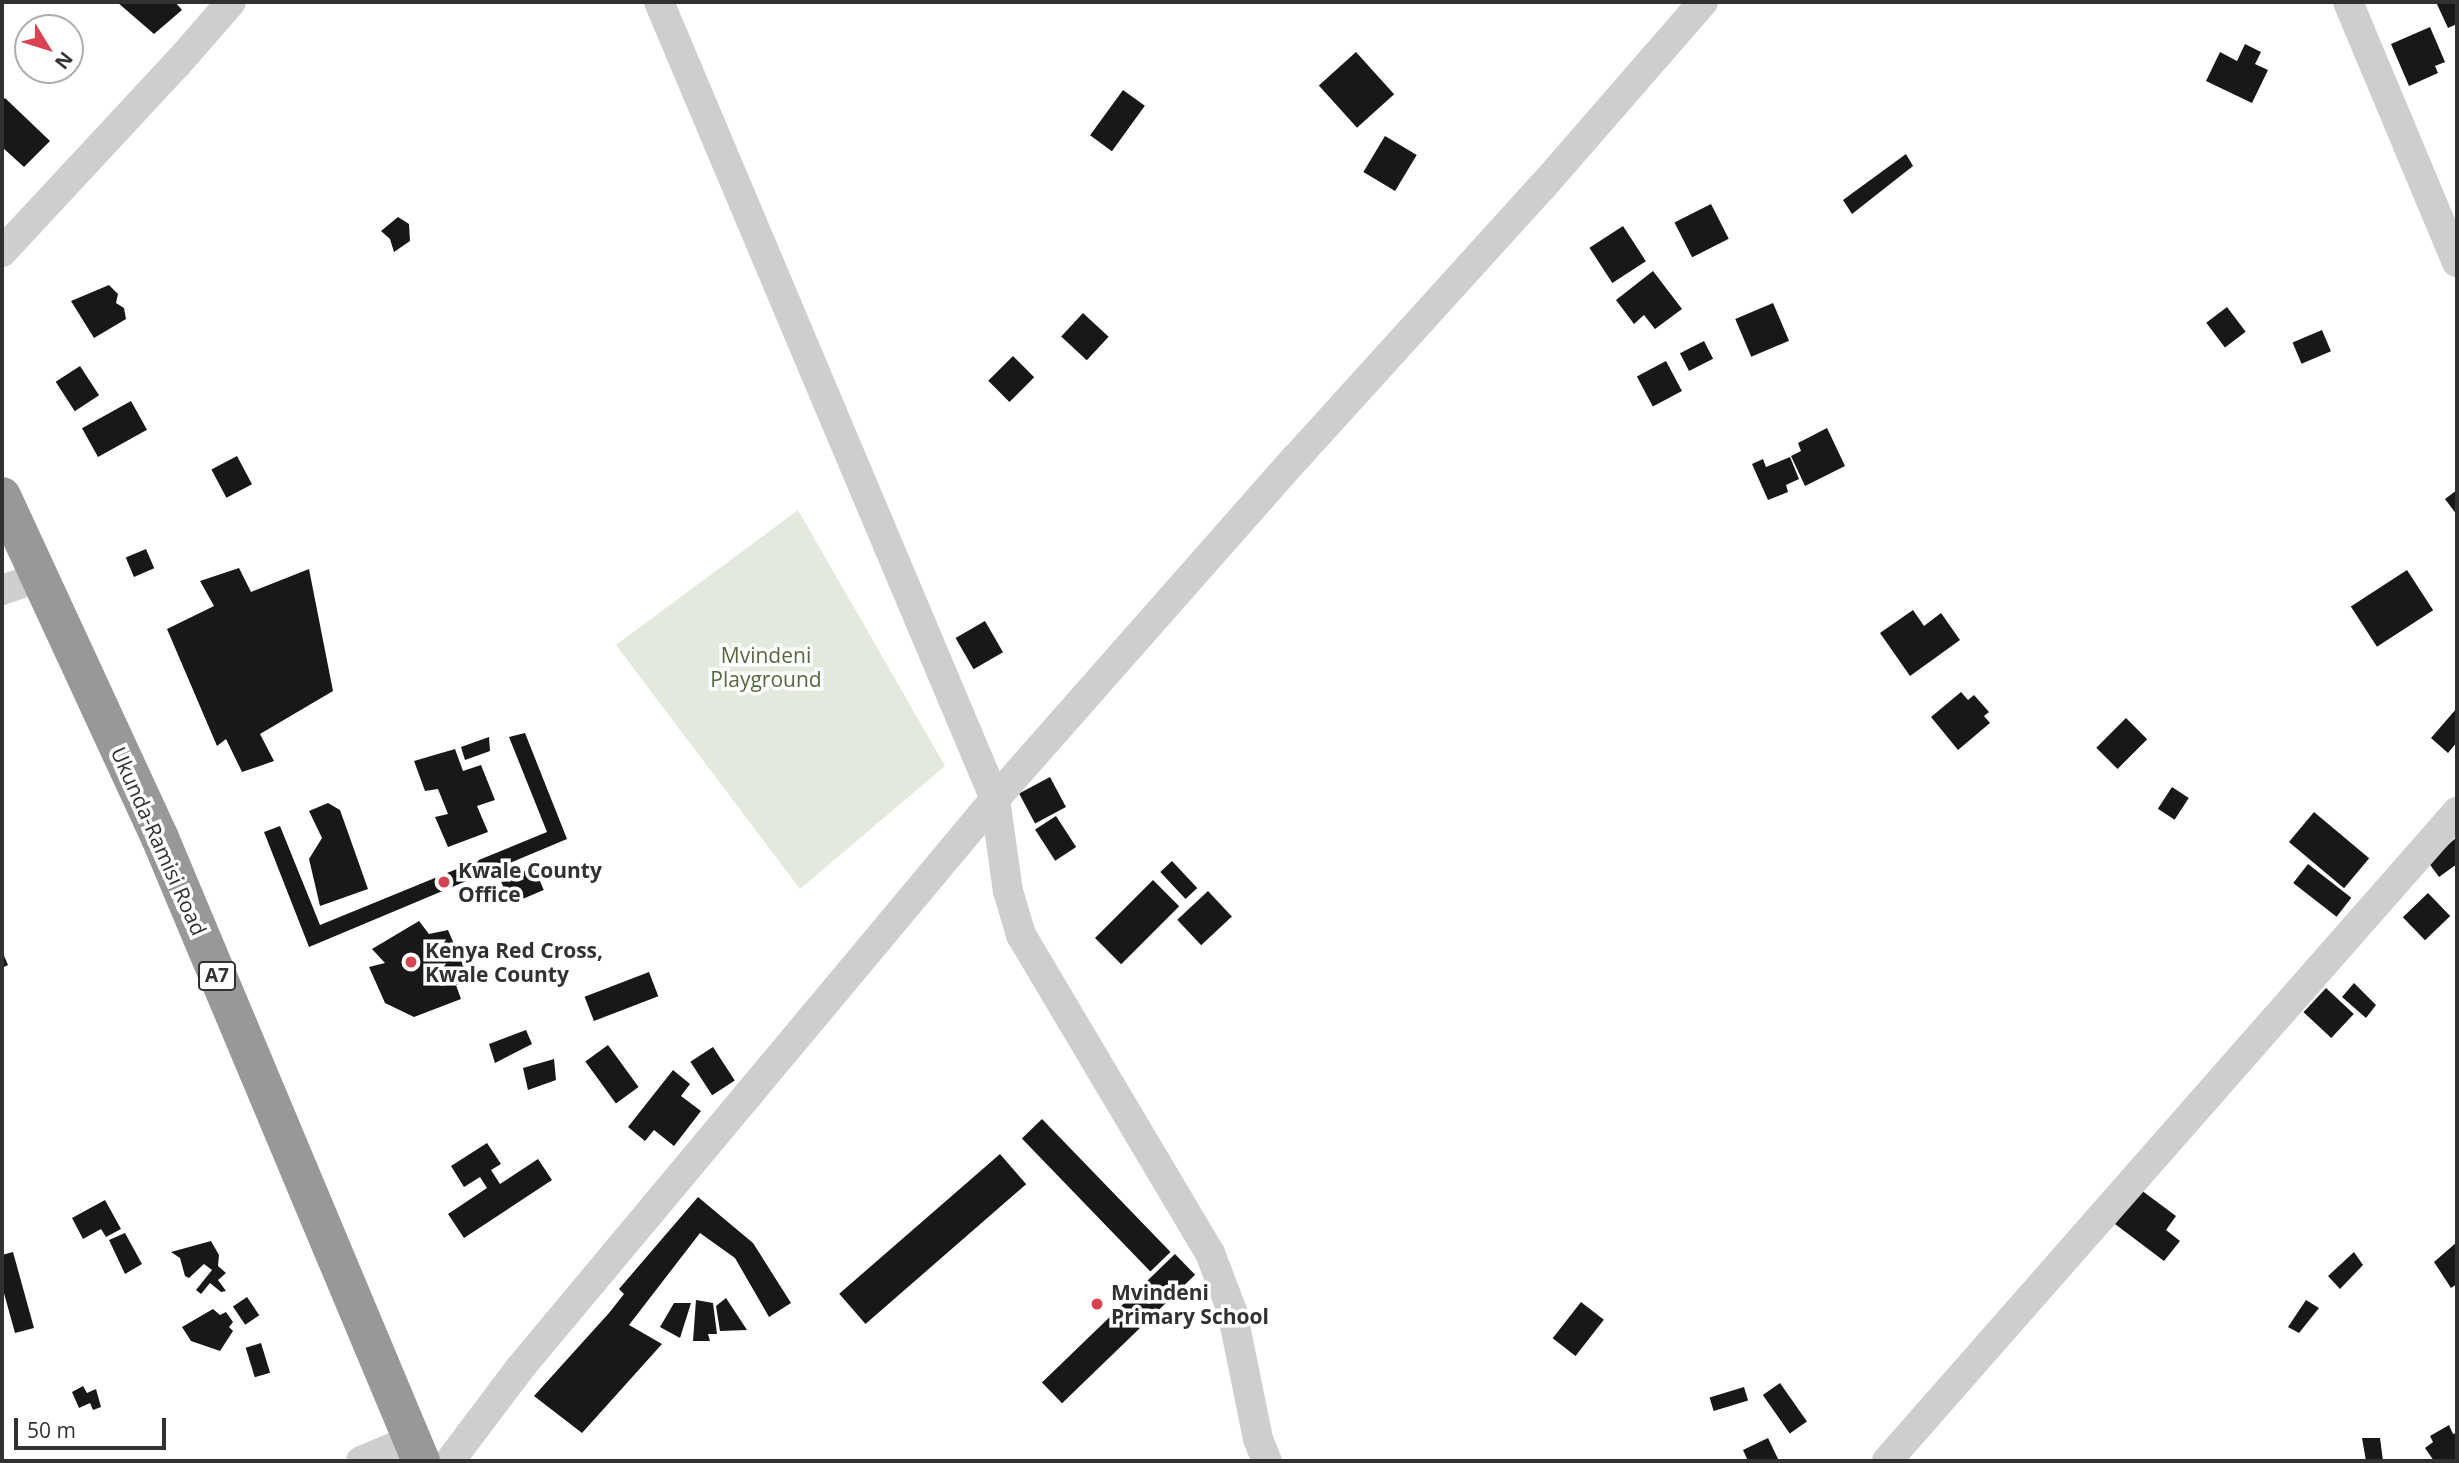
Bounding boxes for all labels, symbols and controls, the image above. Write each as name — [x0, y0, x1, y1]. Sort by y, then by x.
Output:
north arrow — [14, 14, 84, 84]
text: N — [49, 47, 79, 75]
park label: Mvindeni Playground — [710, 642, 822, 692]
street label: Ukunda-Ramisi Road — [106, 743, 212, 939]
place label: Kwale County Office — [458, 857, 602, 907]
marker: Kwale County Office — [436, 874, 452, 890]
place label: Kenya Red Cross, Kwale County — [425, 937, 603, 987]
marker: Kenya Red Cross, Kwale County — [403, 954, 419, 970]
road number: A7 — [198, 960, 236, 992]
place label: Mvindeni Primary School — [1111, 1279, 1269, 1329]
marker: Mvindeni Primary School — [1089, 1296, 1105, 1312]
scale bar — [18, 1404, 170, 1448]
text: 50 m — [27, 1416, 76, 1444]

